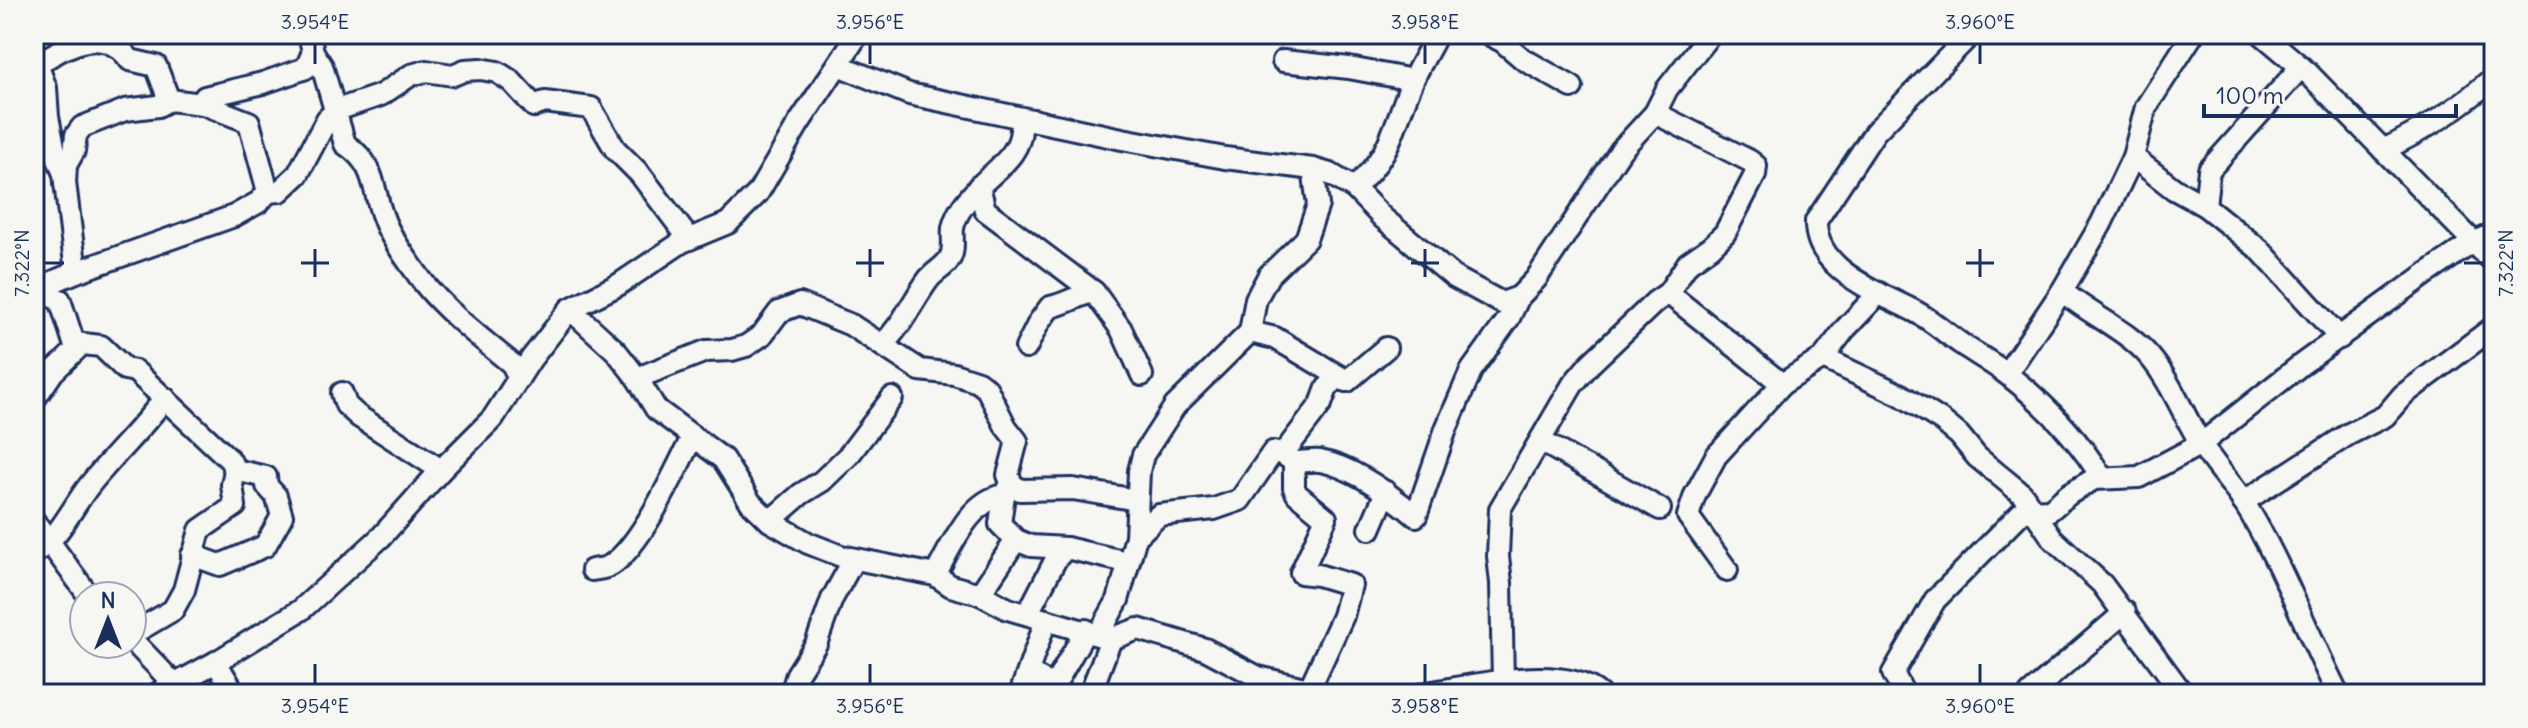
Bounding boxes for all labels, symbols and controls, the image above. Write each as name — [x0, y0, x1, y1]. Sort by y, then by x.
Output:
text: 3.954°E — [281, 9, 349, 34]
text: 3.956°E — [836, 9, 904, 34]
text: 3.958°E — [1391, 9, 1459, 34]
text: 3.960°E — [1945, 9, 2015, 34]
scale bar — [2204, 68, 2456, 118]
text: 100 m — [2216, 80, 2284, 110]
text: 7.322°N — [9, 229, 34, 297]
text: 7.322°N — [2493, 229, 2518, 297]
north arrow — [68, 580, 148, 660]
text: N — [100, 586, 116, 614]
text: 3.954°E — [281, 693, 349, 718]
text: 3.956°E — [836, 693, 904, 718]
text: 3.958°E — [1391, 693, 1459, 718]
text: 3.960°E — [1945, 693, 2015, 718]

